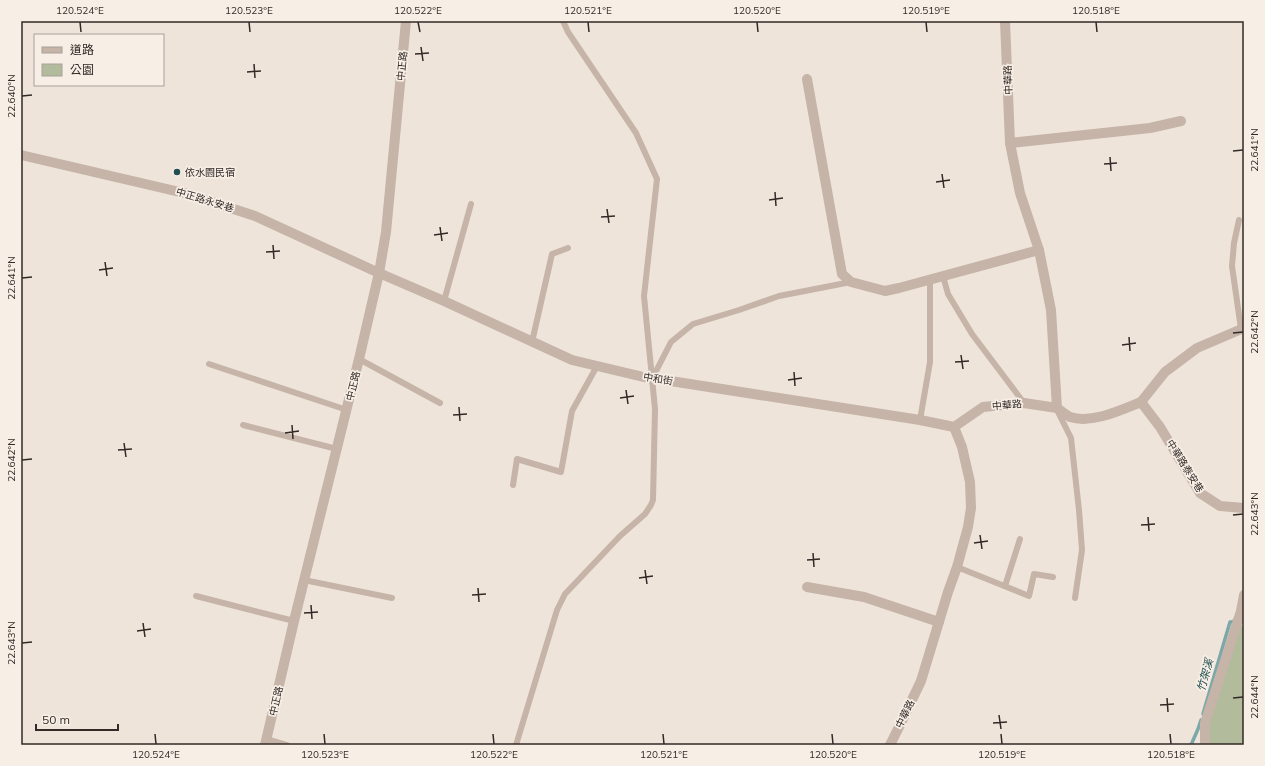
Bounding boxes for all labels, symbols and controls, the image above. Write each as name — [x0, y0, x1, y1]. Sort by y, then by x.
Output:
text: 120.524°E — [56, 4, 104, 17]
text: 120.523°E — [225, 4, 273, 17]
text: 120.522°E — [394, 4, 442, 17]
text: 120.521°E — [564, 4, 612, 17]
text: 120.520°E — [733, 4, 781, 17]
text: 120.519°E — [902, 4, 950, 17]
text: 120.518°E — [1072, 4, 1120, 17]
legend — [34, 34, 164, 86]
text: 道路 — [70, 42, 94, 57]
street label: 中正路 — [394, 50, 410, 82]
text: 公園 — [70, 62, 94, 77]
street label: 中華路 — [1001, 65, 1015, 95]
text: 22.640°N — [5, 74, 18, 118]
text: 22.641°N — [1248, 128, 1261, 172]
place label: 依水園民宿 — [185, 166, 235, 179]
marker: 依水園民宿 — [172, 167, 182, 177]
street label: 中正路永安巷 — [174, 185, 236, 215]
text: 22.641°N — [5, 256, 18, 300]
text: 22.642°N — [1248, 310, 1261, 354]
street label: 中正路 — [343, 370, 363, 402]
street label: 中和街 — [642, 370, 674, 388]
street label: 中華路 — [991, 397, 1023, 413]
street label: 中華路泰安巷 — [1164, 437, 1206, 495]
text: 22.642°N — [5, 438, 18, 482]
text: 22.643°N — [1248, 492, 1261, 536]
text: 22.643°N — [5, 621, 18, 665]
water label: 竹架溪 — [1194, 655, 1217, 693]
text: 22.644°N — [1248, 675, 1261, 719]
street label: 中正路 — [266, 685, 286, 717]
street label: 中華路 — [893, 698, 917, 730]
scale bar — [36, 706, 118, 732]
text: 50 m — [42, 712, 70, 727]
text: 120.524°E — [132, 748, 180, 761]
text: 120.523°E — [301, 748, 349, 761]
text: 120.522°E — [470, 748, 518, 761]
text: 120.521°E — [640, 748, 688, 761]
text: 120.520°E — [809, 748, 857, 761]
text: 120.519°E — [978, 748, 1026, 761]
text: 120.518°E — [1147, 748, 1195, 761]

